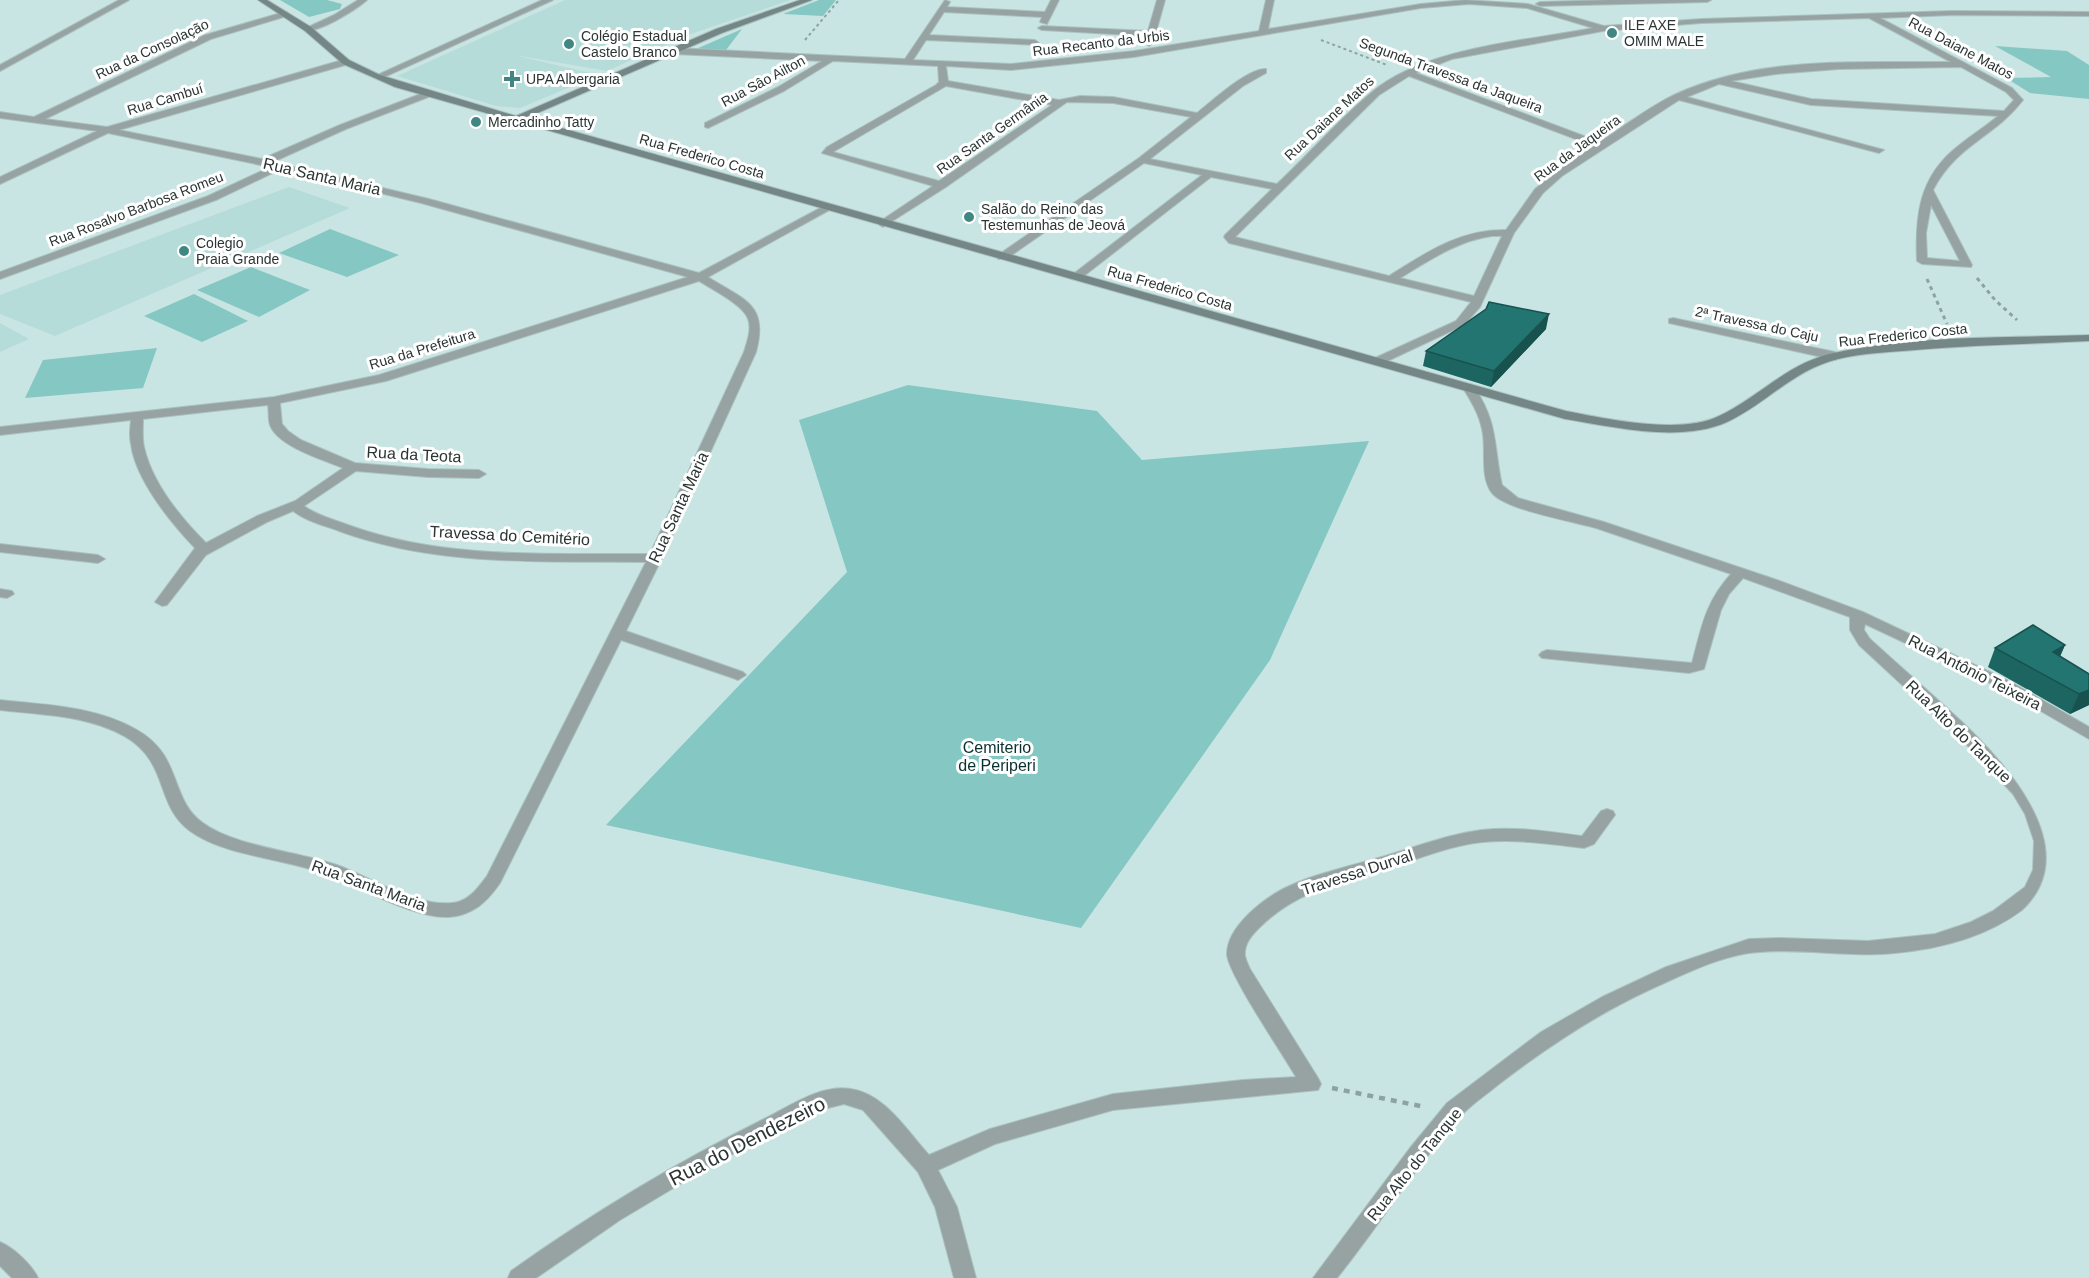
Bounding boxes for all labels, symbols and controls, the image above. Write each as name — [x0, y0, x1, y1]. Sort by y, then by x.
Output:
street label: Rua Daiane Matos — [1906, 14, 2016, 82]
street label: Rua da Consolação — [93, 16, 211, 82]
place label: ILE AXE OMIM MALE — [1624, 17, 1704, 49]
marker: ILE AXE OMIM MALE — [1605, 26, 1619, 40]
street label: Rua Recanto da Urbis — [1032, 27, 1170, 59]
place label: Colégio Estadual Castelo Branco — [581, 28, 687, 60]
street label: Segunda Travessa da Jaqueira — [1357, 34, 1545, 116]
marker: Colégio Estadual Castelo Branco — [562, 37, 576, 51]
street label: Rua Sâo Ailton — [718, 52, 808, 110]
marker: UPA Albergaria — [503, 70, 521, 88]
place label: UPA Albergaria — [526, 71, 620, 87]
street label: Rua Daiane Matos — [1281, 73, 1377, 163]
street label: Rua Cambuí — [125, 80, 205, 118]
street label: Rua Santa Germânia — [934, 89, 1051, 177]
street label: Rua da Jaqueira — [1531, 111, 1623, 185]
place label: Mercadinho Tatty — [488, 114, 594, 130]
marker: Mercadinho Tatty — [469, 115, 483, 129]
street label: Rua Frederico Costa — [638, 131, 766, 182]
street label: Rua Santa Maria — [261, 155, 382, 198]
street label: Rua Rosalvo Barbosa Romeu — [47, 168, 225, 250]
place label: Salão do Reino das Testemunhas de Jeová — [981, 201, 1125, 233]
marker: Salão do Reino das Testemunhas de Jeová — [962, 210, 976, 224]
place label: Colegio Praia Grande — [196, 235, 279, 267]
marker: Colegio Praia Grande — [177, 244, 191, 258]
street label: Rua Frederico Costa — [1106, 263, 1234, 314]
street label: 2ª Travessa do Caju — [1694, 303, 1820, 345]
street label: Rua Frederico Costa — [1838, 320, 1968, 350]
street label: Rua da Prefeitura — [367, 325, 477, 373]
street label: Rua da Teota — [366, 444, 462, 465]
street label: Rua Santa Maria — [645, 449, 712, 565]
street label: Travessa do Cemitério — [429, 523, 591, 548]
street label: Rua Antônio Teixeira — [1906, 632, 2044, 713]
street label: Rua Alto do Tanque — [1903, 677, 2015, 786]
park label: Cemiterio de Periperi — [958, 739, 1036, 774]
street label: Travessa Durval — [1299, 846, 1415, 898]
street label: Rua Santa Maria — [310, 857, 428, 914]
street label: Rua do Dendezeiro — [665, 1092, 829, 1190]
street label: Rua Alto do Tanque — [1364, 1105, 1465, 1224]

